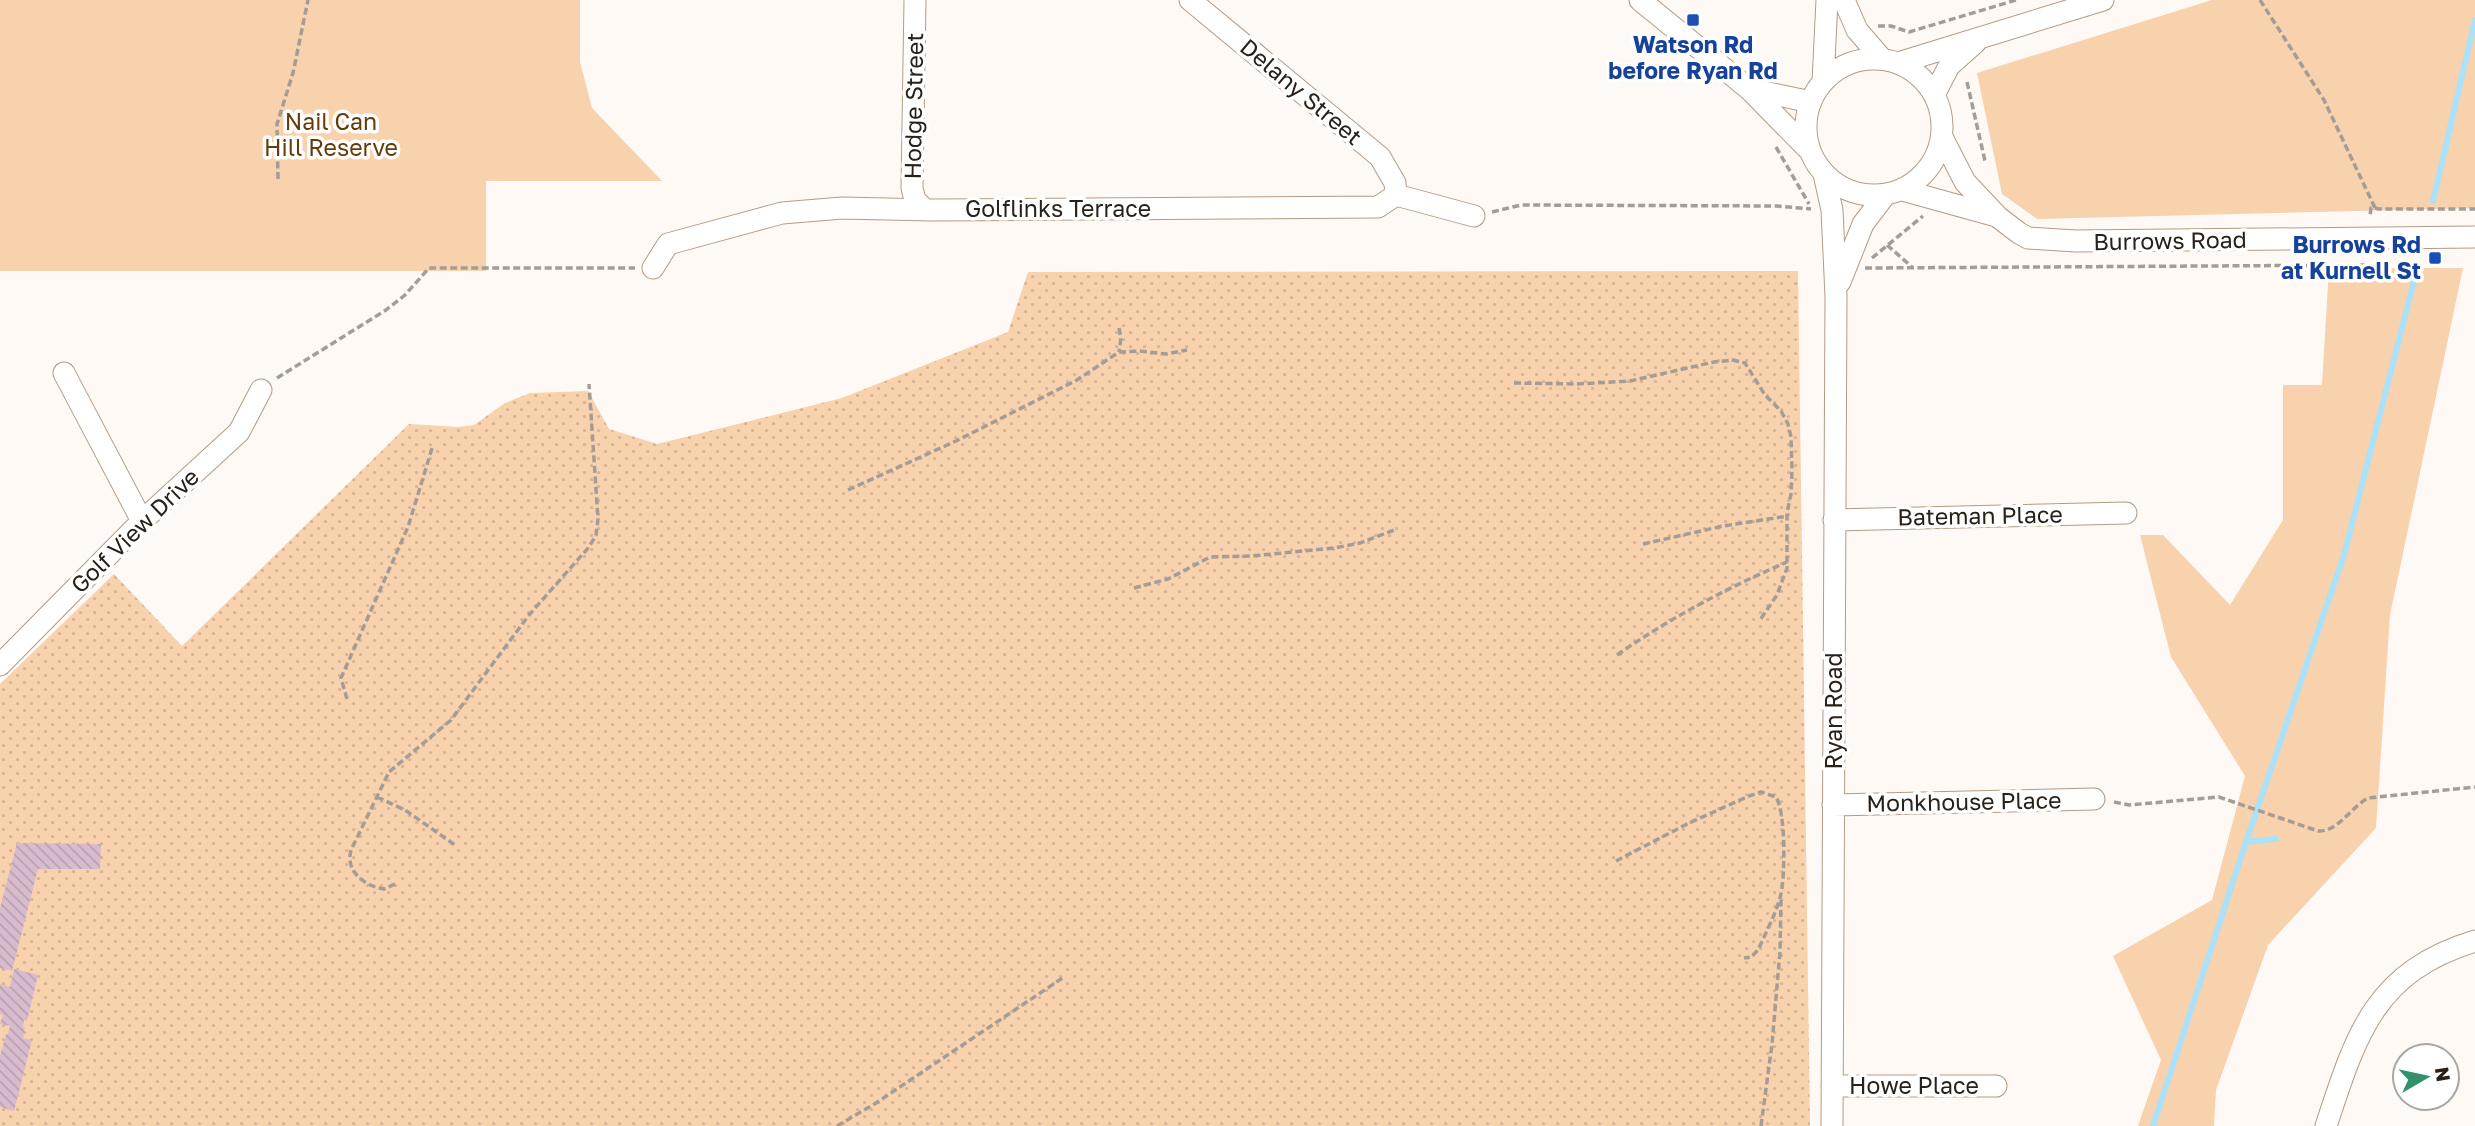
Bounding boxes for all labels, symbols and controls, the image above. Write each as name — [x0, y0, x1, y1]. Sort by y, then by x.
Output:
marker: Watson Rd before Ryan Rd — [1685, 12, 1701, 28]
place label: Watson Rd before Ryan Rd — [1608, 30, 1778, 84]
street label: Hodge Street — [898, 32, 928, 180]
street label: Delany Street — [1235, 32, 1368, 150]
park label: Nail Can Hill Reserve — [264, 107, 398, 161]
street label: Golflinks Terrace — [965, 194, 1151, 222]
street label: Burrows Road — [2093, 225, 2247, 255]
place label: Burrows Rd at Kurnell St — [2281, 230, 2421, 284]
marker: Burrows Rd at Kurnell St — [2427, 250, 2443, 266]
street label: Golf View Drive — [64, 462, 204, 598]
street label: Bateman Place — [1897, 500, 2063, 530]
street label: Ryan Road — [1819, 652, 1847, 770]
street label: Monkhouse Place — [1866, 785, 2062, 817]
north arrow — [2391, 1042, 2461, 1112]
text: N — [2431, 1065, 2456, 1083]
street label: Howe Place — [1849, 1071, 1979, 1099]

